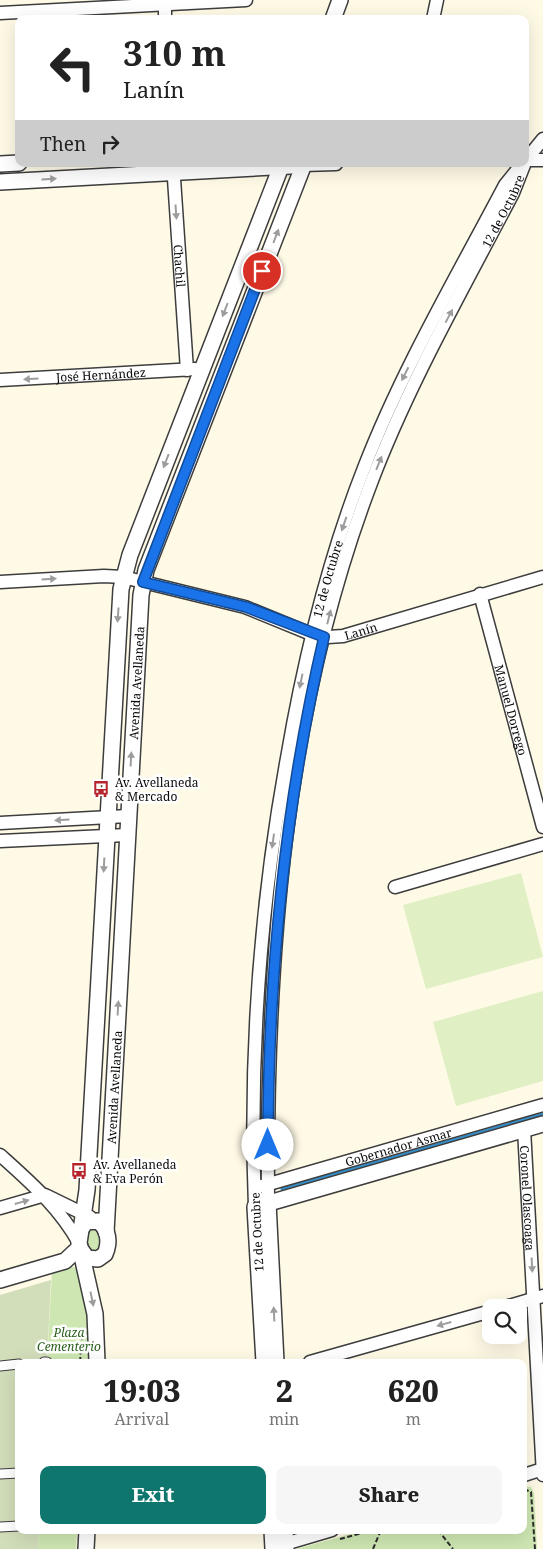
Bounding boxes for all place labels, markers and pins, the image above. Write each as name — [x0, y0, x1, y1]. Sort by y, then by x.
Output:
pin — [241, 250, 283, 292]
place label: Av. Avellaneda & Mercado — [115, 774, 199, 805]
bus stop icon: Av. Avellaneda & Mercado — [91, 779, 111, 799]
place label: Av. Avellaneda & Eva Perón — [93, 1156, 177, 1187]
bus stop icon: Av. Avellaneda & Eva Perón — [69, 1161, 89, 1181]

